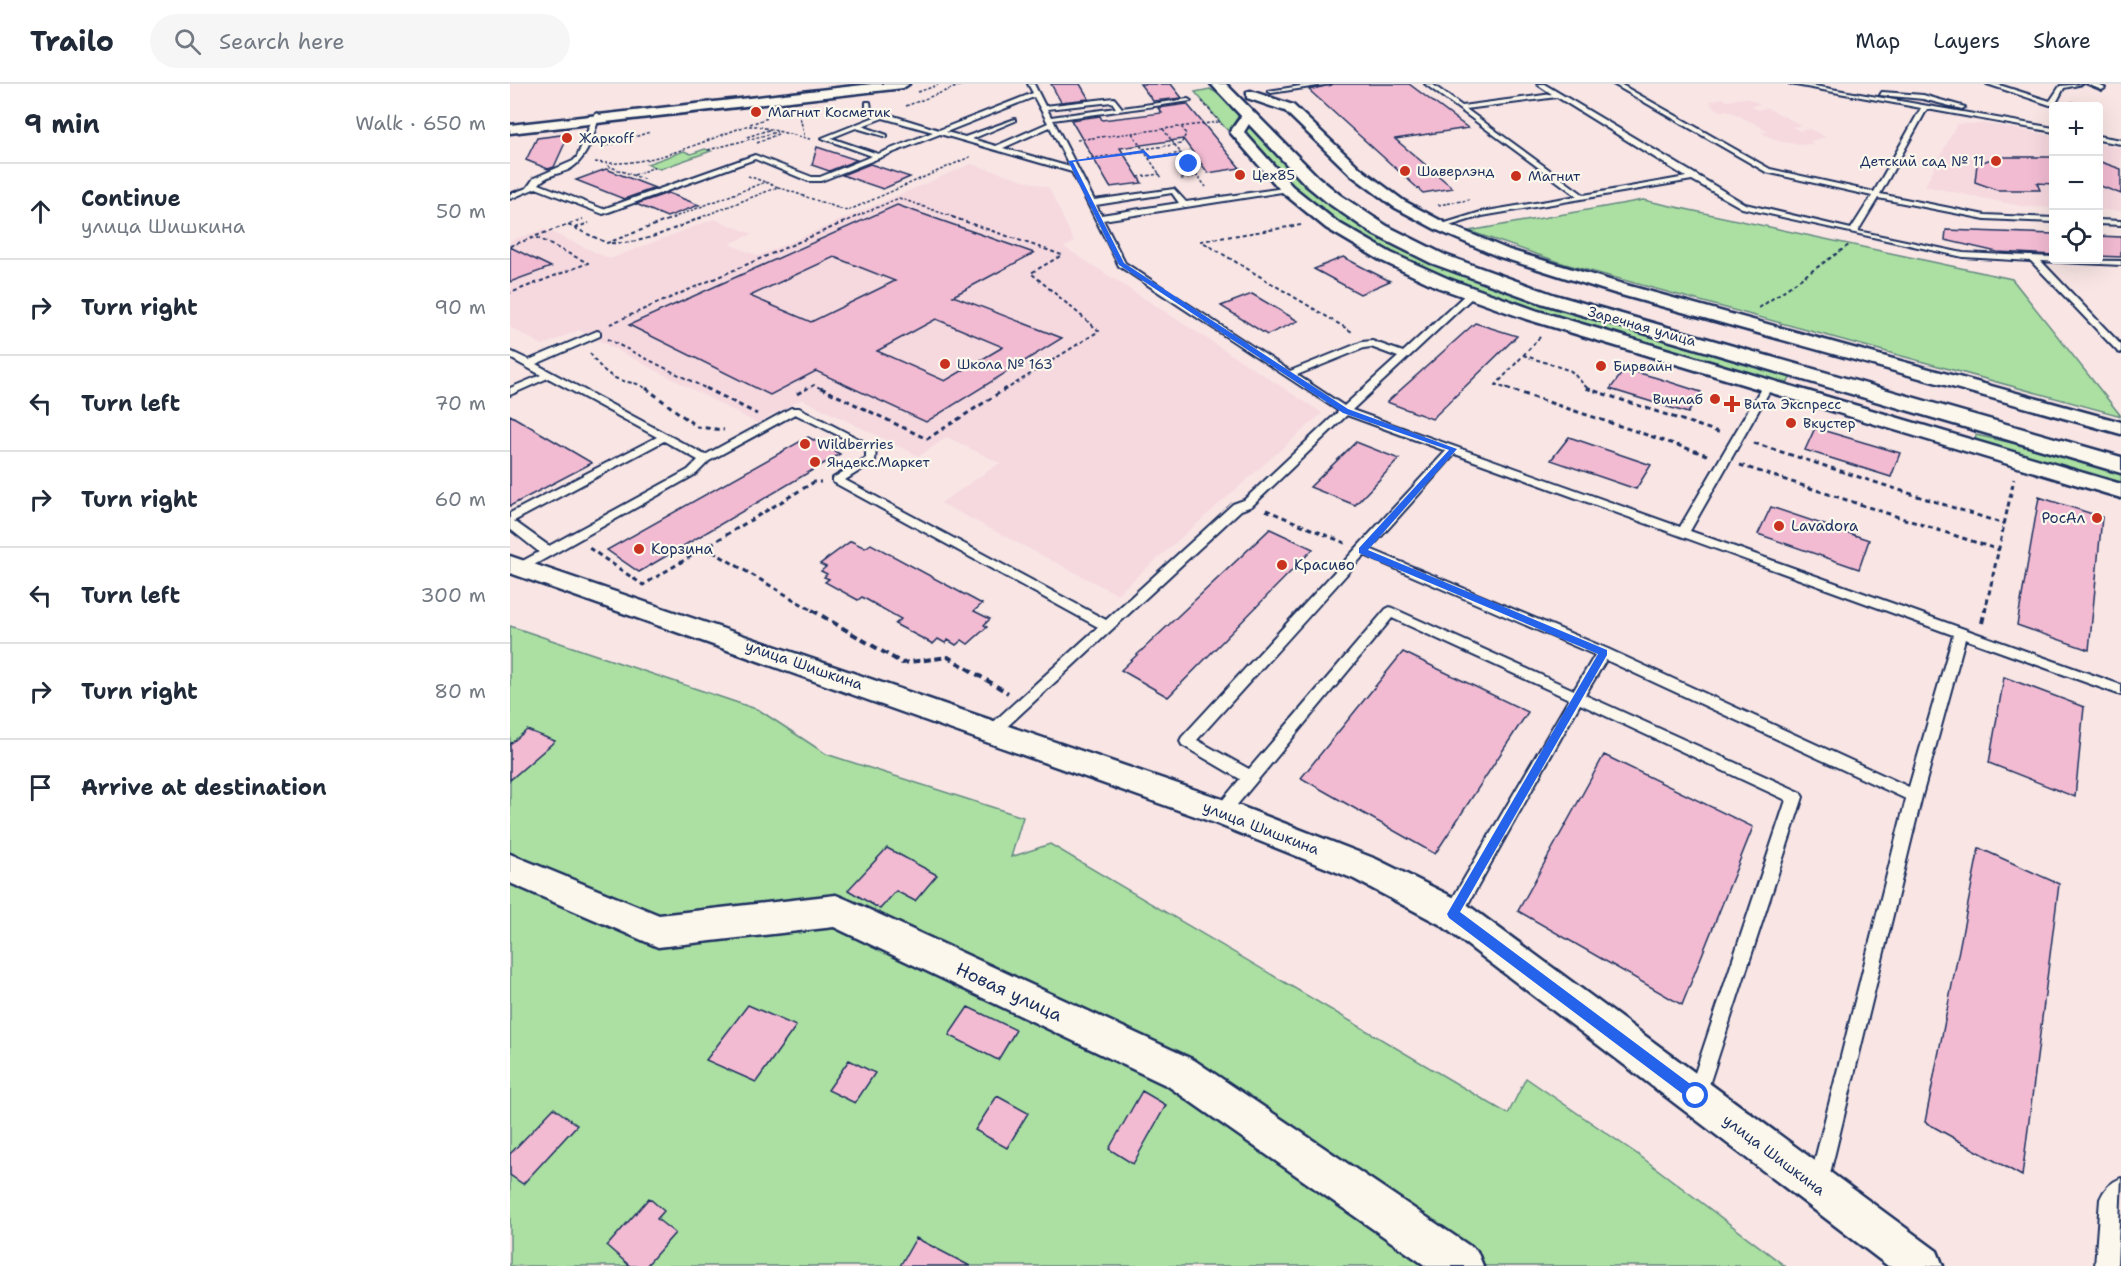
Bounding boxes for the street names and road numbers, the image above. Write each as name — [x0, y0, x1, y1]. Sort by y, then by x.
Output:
street label: Заречная улица — [1586, 302, 1698, 350]
street label: улица Шишкина — [743, 635, 866, 695]
street label: улица Шишкина — [1200, 797, 1323, 860]
street label: Новая улица — [952, 957, 1066, 1027]
street label: улица Шишкина — [1719, 1110, 1830, 1200]

